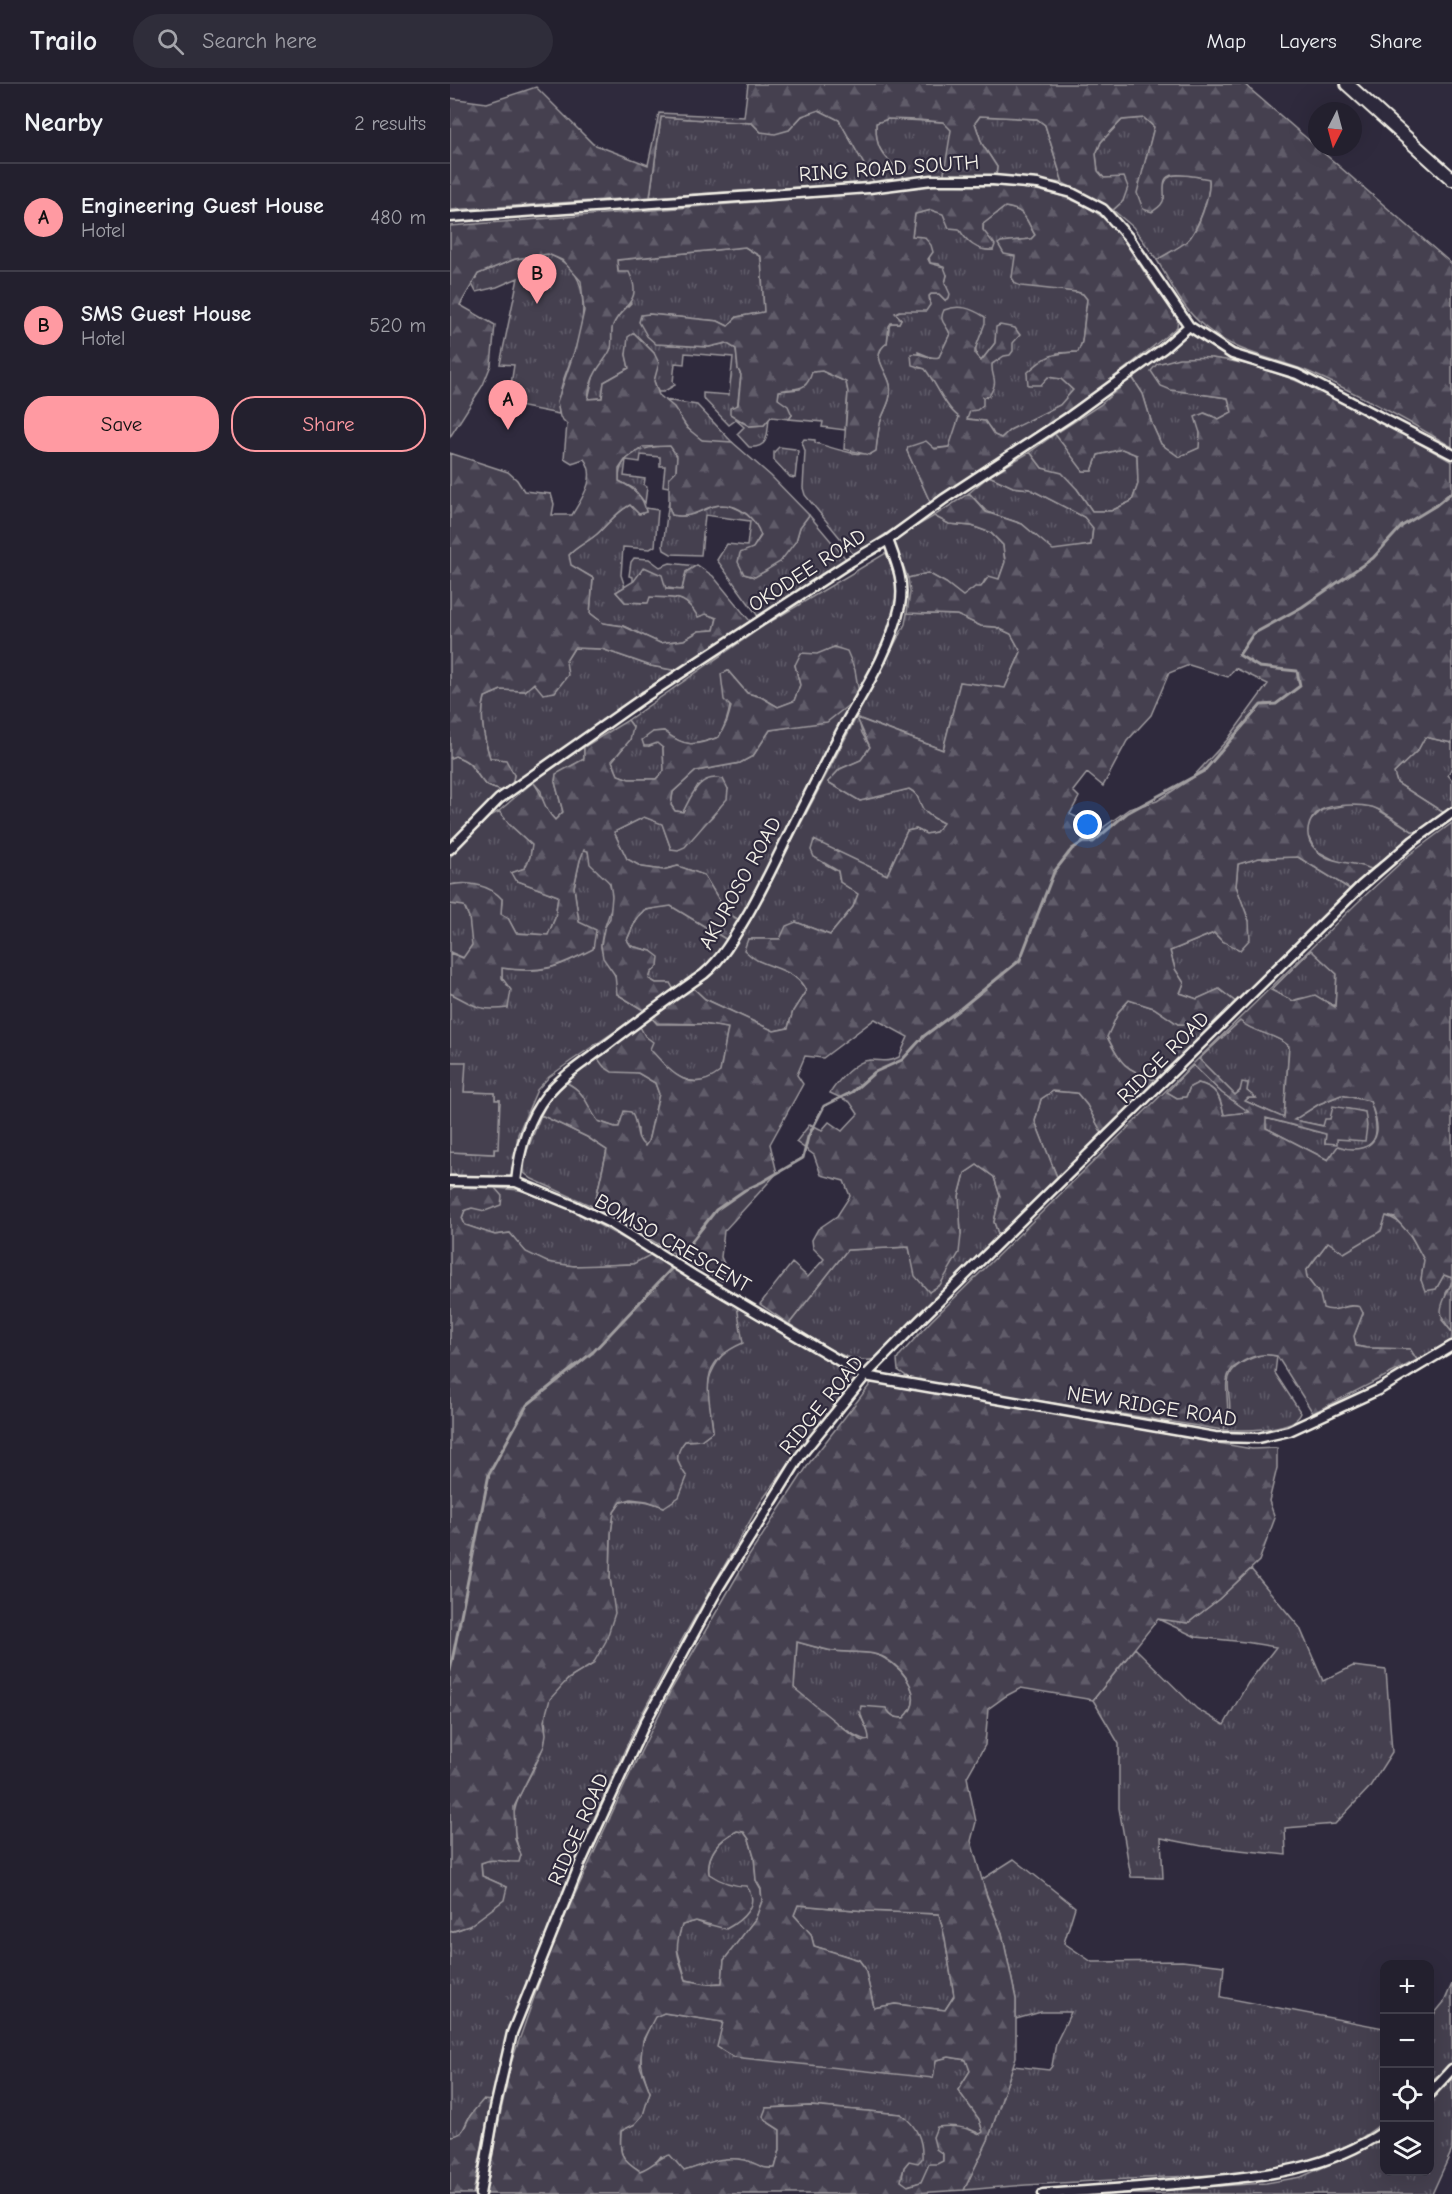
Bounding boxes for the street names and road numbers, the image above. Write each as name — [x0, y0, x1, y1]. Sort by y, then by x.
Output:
street label: RING ROAD SOUTH — [798, 150, 980, 186]
street label: OKODEE ROAD — [744, 523, 870, 617]
street label: AKUROSO ROAD — [694, 812, 786, 954]
street label: RIDGE ROAD — [1112, 1006, 1214, 1108]
street label: BOMSO CRESCENT — [591, 1189, 755, 1297]
street label: RIDGE ROAD — [774, 1351, 868, 1459]
street label: NEW RIDGE ROAD — [1065, 1381, 1239, 1431]
street label: RIDGE ROAD — [543, 1769, 613, 1889]

